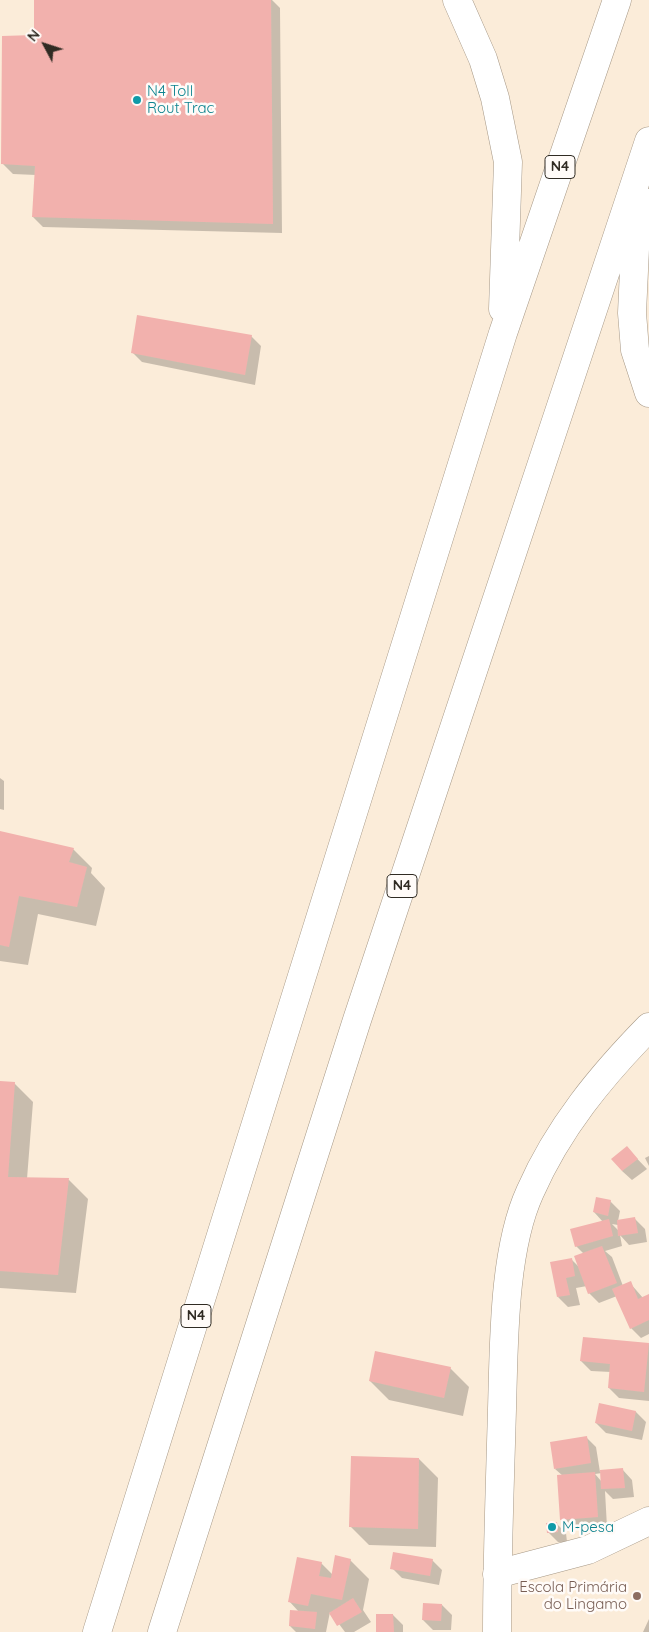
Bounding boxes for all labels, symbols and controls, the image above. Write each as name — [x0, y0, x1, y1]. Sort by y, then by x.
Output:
north arrow — [20, 20, 70, 70]
text: N — [23, 26, 44, 45]
place label: N4 Toll Rout Trac — [147, 82, 214, 117]
marker: N4 Toll Rout Trac — [131, 94, 143, 106]
road number: N4 — [545, 156, 575, 178]
road number: N4 — [387, 874, 417, 898]
road number: N4 — [181, 1304, 211, 1328]
place label: M-pesa — [562, 1518, 614, 1536]
marker: M-pesa — [546, 1521, 558, 1533]
place label: Escola Primária do Lingamo — [519, 1578, 627, 1613]
marker: Escola Primária do Lingamo — [631, 1590, 643, 1602]

